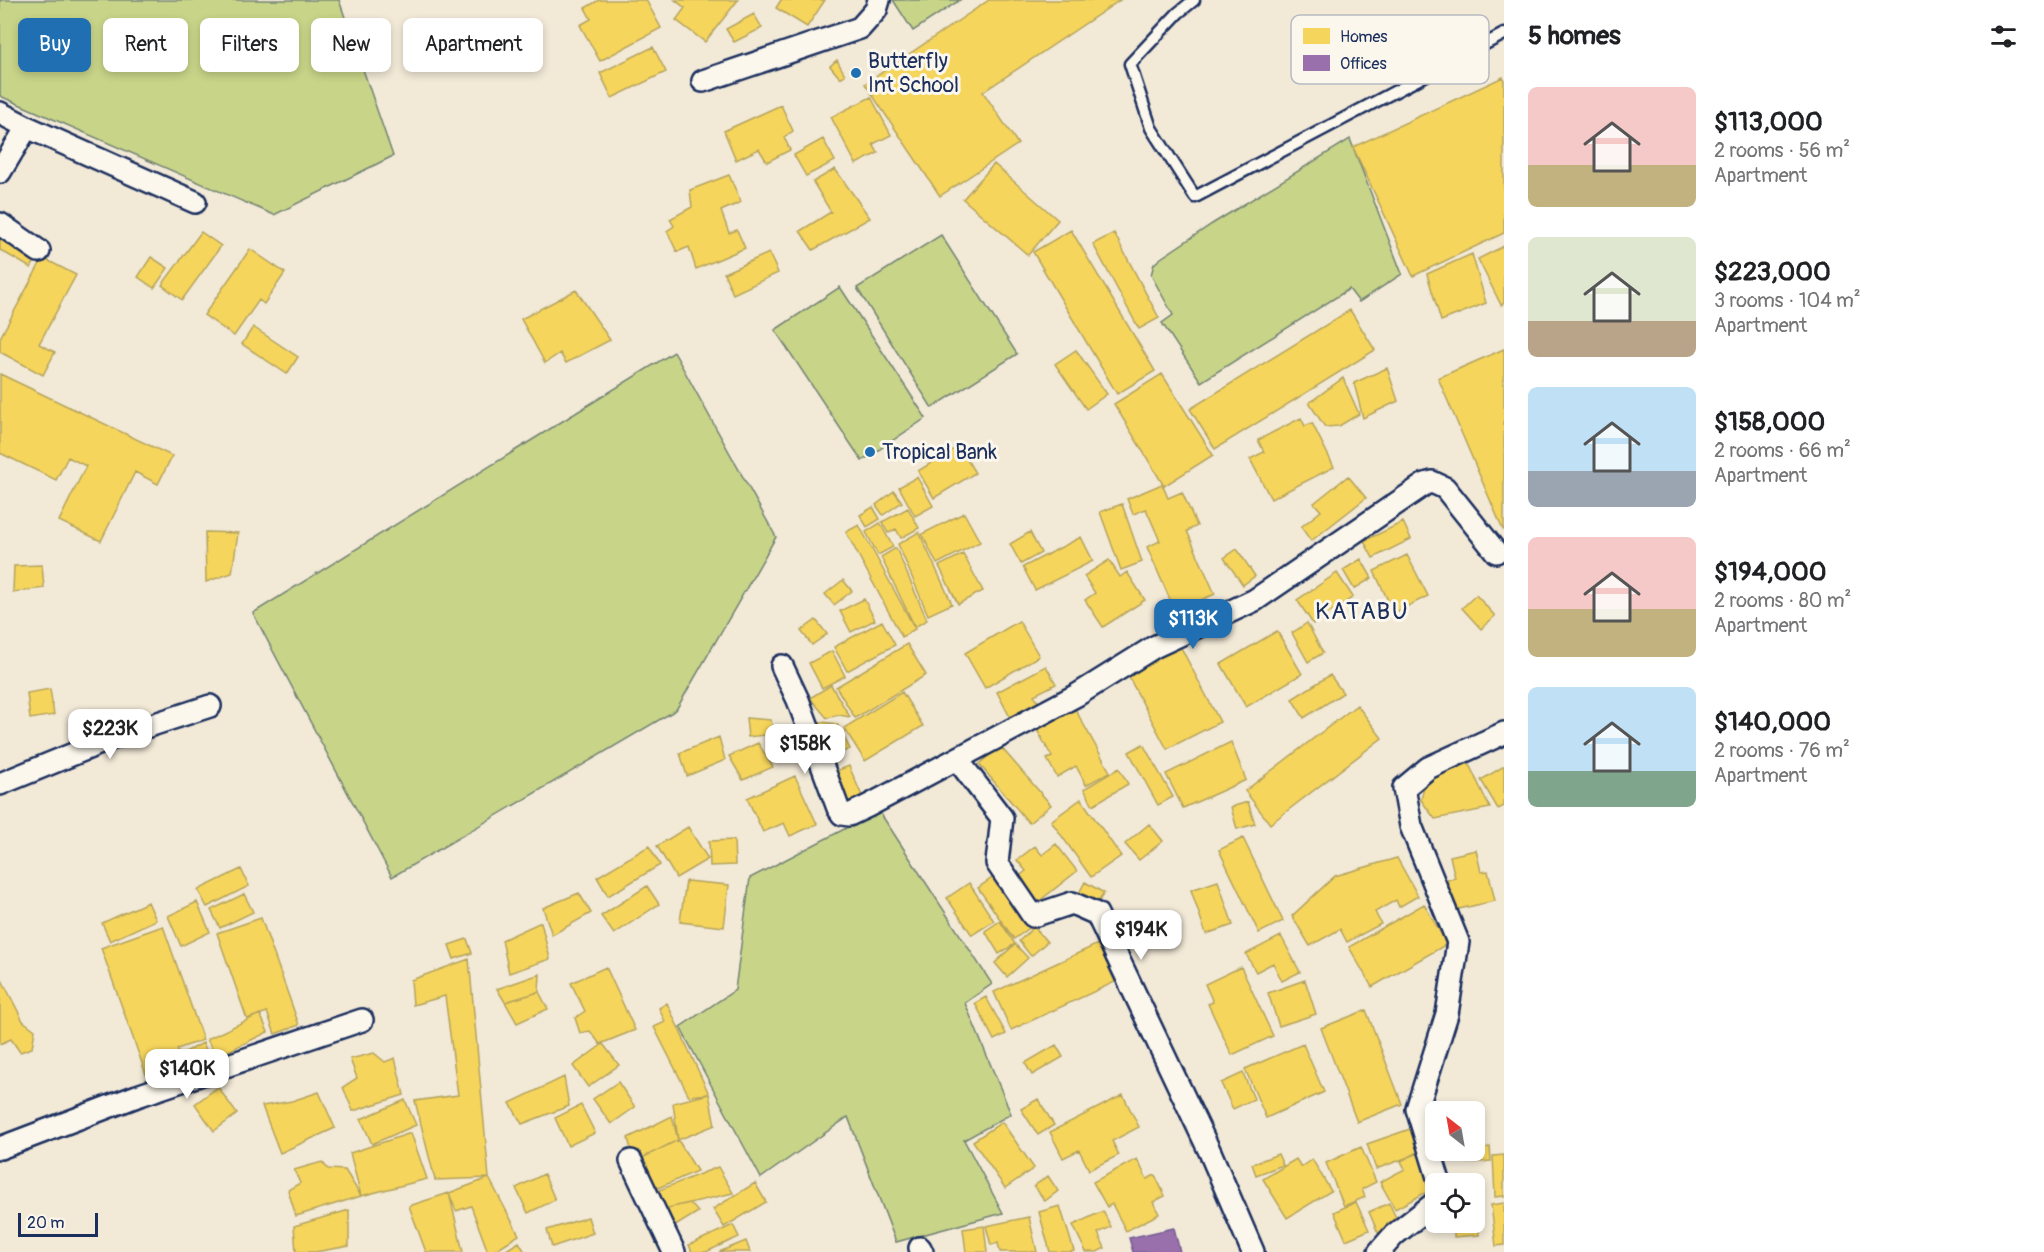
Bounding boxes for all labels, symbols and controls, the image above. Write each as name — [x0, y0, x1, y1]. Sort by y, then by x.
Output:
legend — [1291, 15, 1489, 84]
chip: Buy — [18, 18, 91, 72]
chip: Rent — [103, 18, 188, 72]
chip: Filters — [200, 18, 299, 72]
chip: New — [311, 18, 391, 72]
chip: Apartment — [403, 18, 543, 72]
text: 5 homes — [1528, 20, 1621, 52]
icon: filters — [1987, 20, 2020, 53]
text: Homes — [1340, 27, 1388, 47]
place label: Butterfly Int School — [868, 48, 959, 99]
text: Offices — [1340, 54, 1387, 74]
marker: Butterfly Int School — [849, 66, 863, 80]
text: $113,000 — [1714, 106, 1823, 138]
icon: home — [1576, 111, 1648, 183]
text: 2 rooms · 56 m² — [1714, 138, 1850, 163]
text: Apartment — [1714, 163, 1807, 188]
text: $223,000 — [1714, 256, 1831, 288]
icon: home — [1576, 261, 1648, 333]
text: 3 rooms · 104 m² — [1714, 288, 1861, 313]
text: Apartment — [1714, 313, 1807, 338]
text: $158,000 — [1714, 406, 1825, 438]
icon: home — [1576, 411, 1648, 483]
text: 2 rooms · 66 m² — [1714, 438, 1851, 463]
place label: Tropical Bank — [882, 439, 997, 466]
marker: Tropical Bank — [863, 445, 877, 459]
text: Apartment — [1714, 463, 1807, 488]
text: $194,000 — [1714, 556, 1827, 588]
icon: home — [1576, 561, 1648, 633]
text: 2 rooms · 80 m² — [1714, 588, 1851, 613]
district label: KATABU — [1315, 597, 1409, 626]
pin: $113K — [1151, 599, 1235, 650]
text: $113K — [1168, 606, 1218, 631]
text: Apartment — [1714, 613, 1807, 638]
text: $140,000 — [1714, 706, 1831, 738]
pin: $223K — [68, 709, 152, 760]
icon: home — [1576, 711, 1648, 783]
text: $223K — [82, 716, 138, 741]
pin: $158K — [763, 724, 847, 775]
text: $158K — [779, 731, 831, 756]
text: 2 rooms · 76 m² — [1714, 738, 1850, 763]
text: Apartment — [1714, 763, 1807, 788]
pin: $194K — [1099, 910, 1183, 961]
text: $194K — [1115, 917, 1167, 942]
pin: $140K — [145, 1049, 229, 1100]
text: $140K — [159, 1056, 215, 1081]
north arrow — [1425, 1101, 1485, 1161]
map controls — [1425, 1101, 1485, 1233]
button: locate — [1425, 1173, 1485, 1233]
scale bar — [18, 1210, 98, 1238]
text: 20 m — [27, 1213, 65, 1233]

